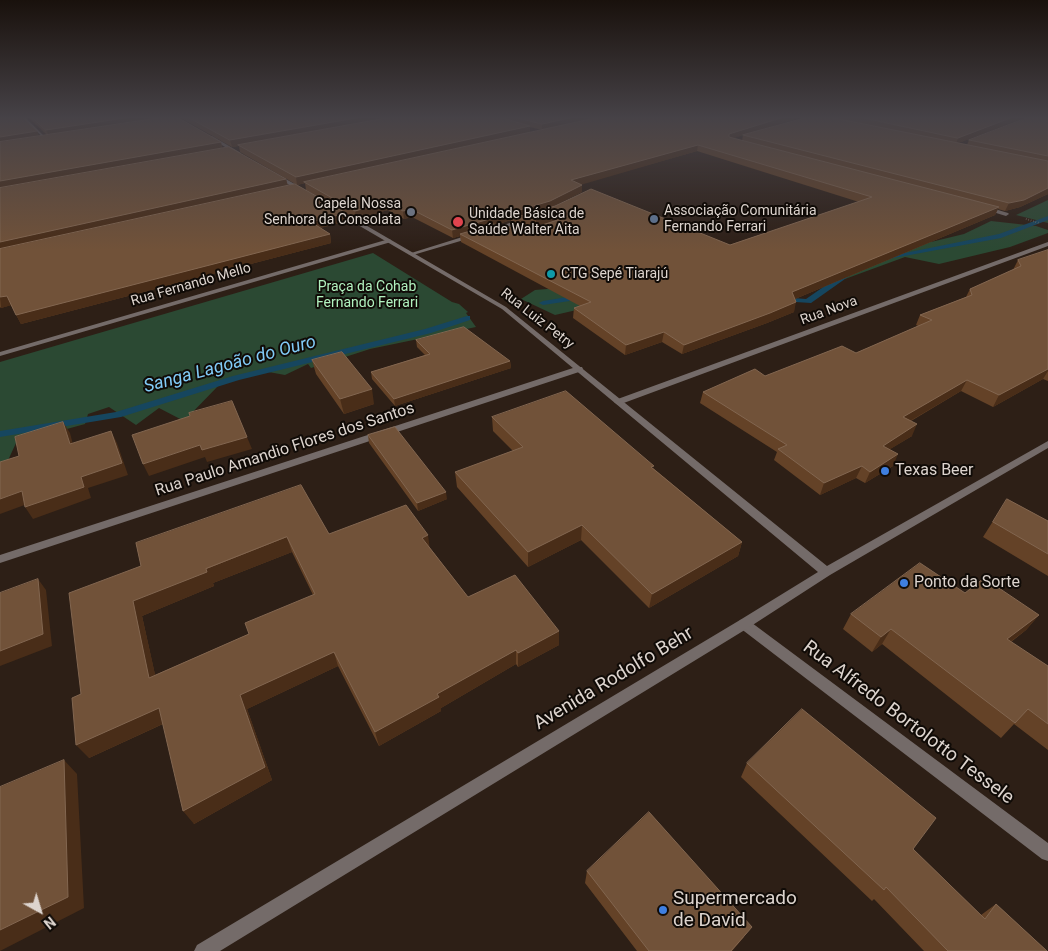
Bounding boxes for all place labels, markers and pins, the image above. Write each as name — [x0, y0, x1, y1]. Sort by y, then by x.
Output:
place label: Capela Nossa Senhora da Consolata — [264, 196, 401, 228]
place label: Associação Comunitária Fernando Ferrari — [664, 203, 817, 236]
marker: Capela Nossa Senhora da Consolata — [405, 206, 417, 218]
place label: Unidade Básica de Saúde Walter Aita — [469, 206, 584, 238]
marker: Associação Comunitária Fernando Ferrari — [648, 213, 660, 225]
marker: Unidade Básica de Saúde Walter Aita — [451, 215, 465, 229]
place label: CTG Sepé Tiarajú — [561, 266, 668, 282]
marker: CTG Sepé Tiarajú — [545, 268, 557, 280]
place label: Texas Beer — [895, 461, 973, 481]
marker: Texas Beer — [879, 465, 891, 477]
place label: Ponto da Sorte — [914, 573, 1020, 593]
marker: Ponto da Sorte — [898, 577, 910, 589]
place label: Supermercado de David — [673, 888, 797, 932]
marker: Supermercado de David — [657, 904, 669, 916]

